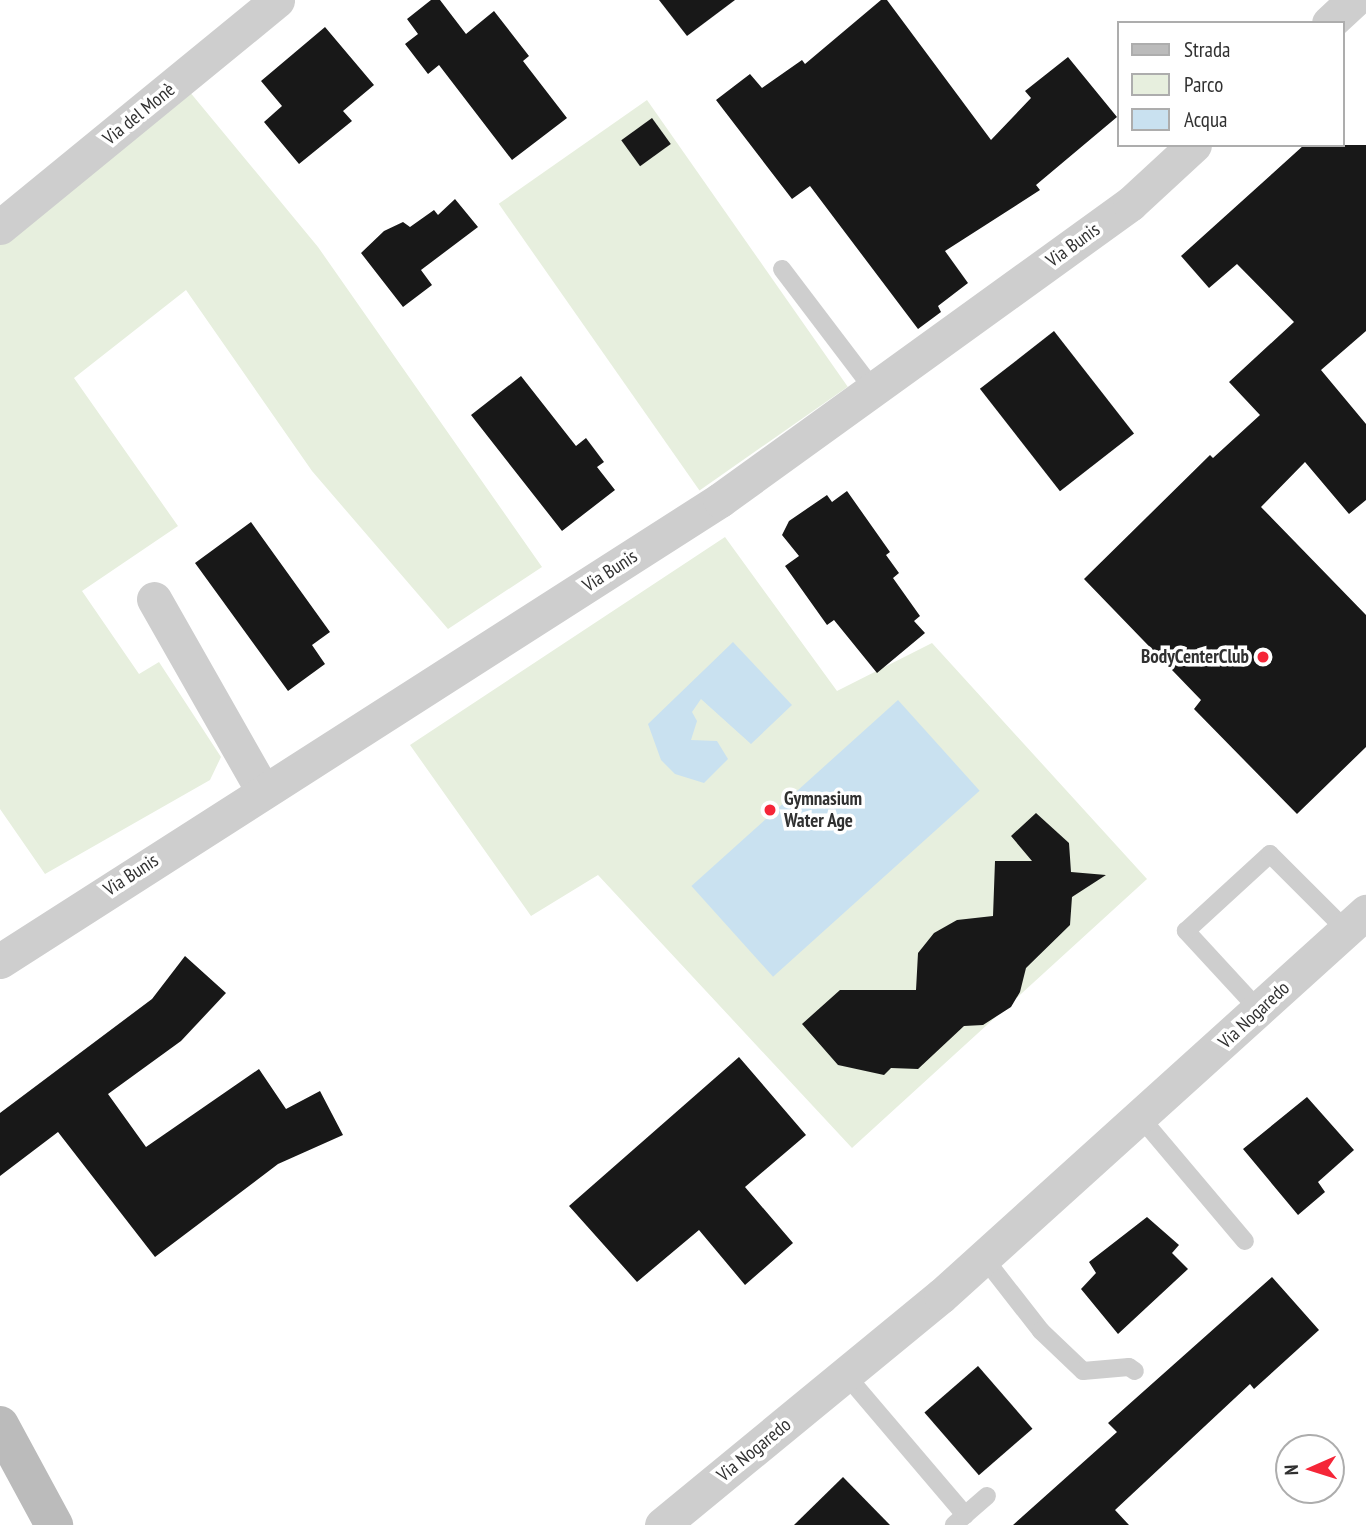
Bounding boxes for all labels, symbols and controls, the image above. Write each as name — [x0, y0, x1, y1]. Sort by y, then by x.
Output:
legend — [1118, 21, 1345, 147]
text: Strada — [1184, 36, 1230, 63]
text: Parco — [1184, 71, 1223, 98]
street label: Via del Monè — [99, 78, 179, 150]
text: Acqua — [1184, 106, 1227, 133]
street label: Via Bunis — [1042, 218, 1104, 272]
street label: Via Bunis — [578, 545, 642, 597]
place label: BodyCenterClub — [1141, 646, 1249, 668]
marker: BodyCenterClub — [1255, 649, 1271, 665]
place label: Gymnasium Water Age — [784, 788, 862, 832]
marker: Gymnasium Water Age — [762, 802, 778, 818]
street label: Via Bunis — [99, 849, 163, 901]
street label: Via Nogaredo — [1214, 977, 1294, 1053]
street label: Via Nogaredo — [713, 1413, 795, 1487]
north arrow — [1275, 1434, 1345, 1504]
text: N — [1279, 1464, 1303, 1476]

